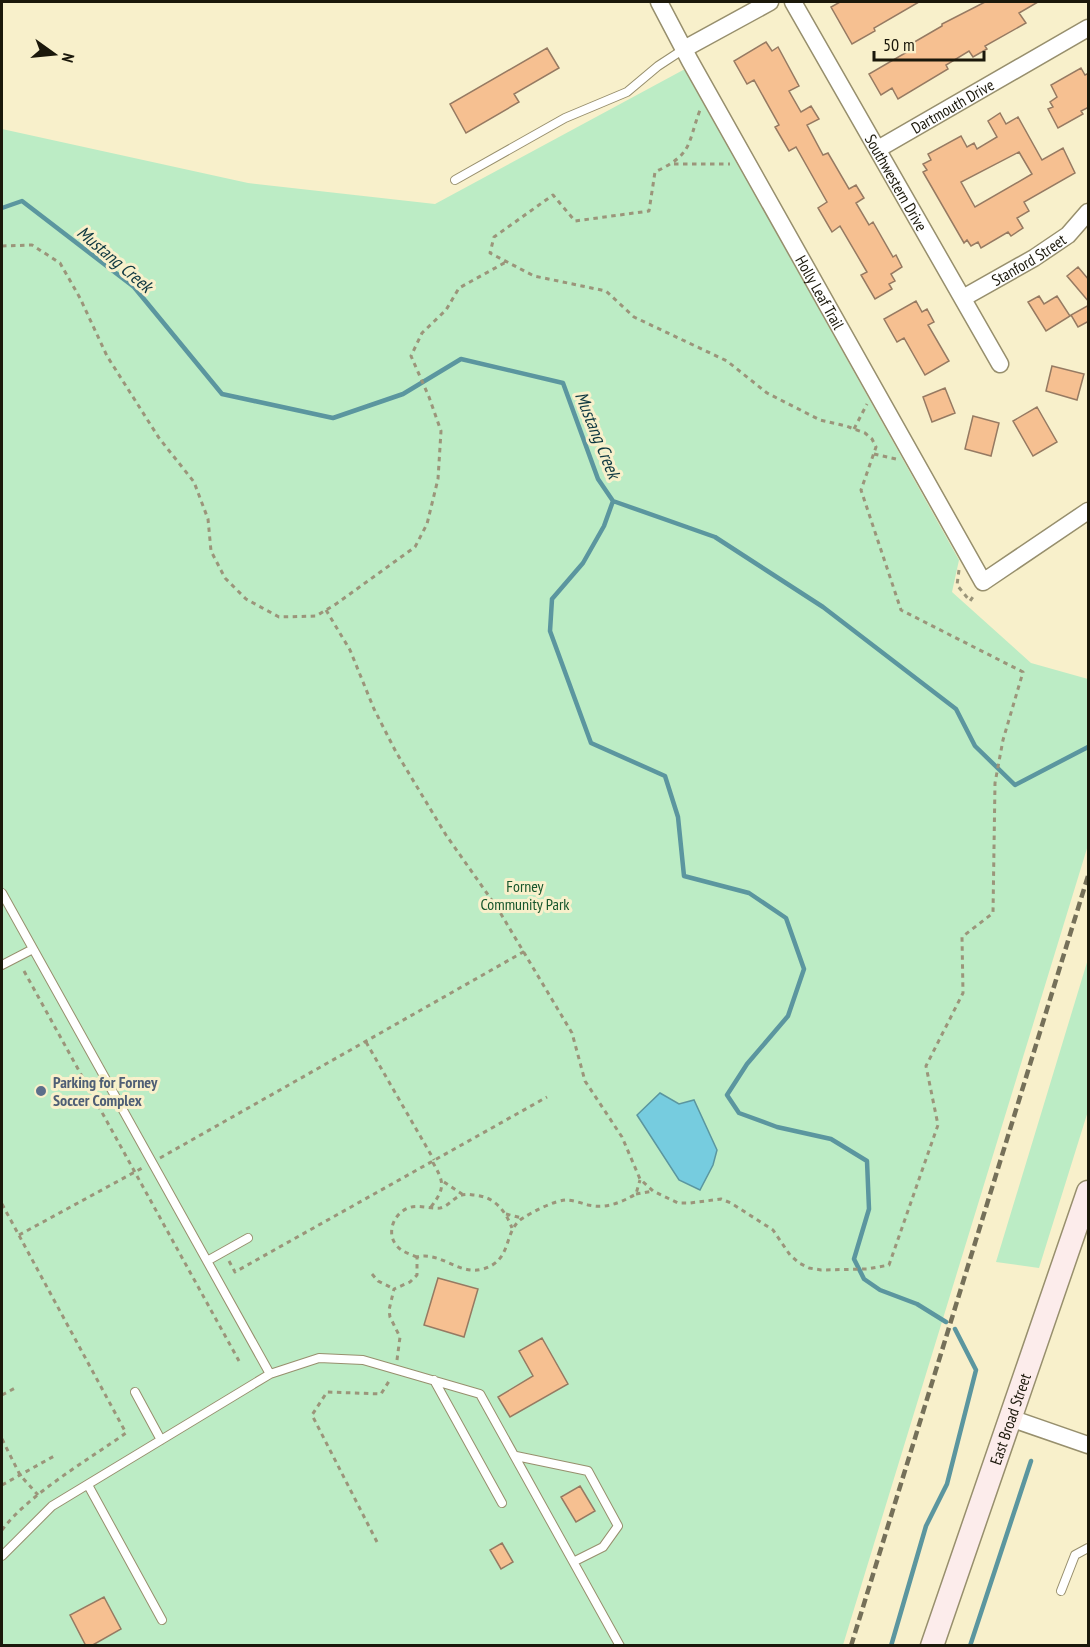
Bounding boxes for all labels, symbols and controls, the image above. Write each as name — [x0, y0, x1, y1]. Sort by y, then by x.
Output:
north arrow — [24, 24, 84, 84]
scale bar — [874, 24, 984, 62]
text: 50 m — [883, 33, 915, 56]
text: N — [58, 51, 79, 65]
street label: Dartmouth Drive — [908, 74, 997, 138]
street label: Southwestern Drive — [861, 131, 932, 235]
water label: Mustang Creek — [73, 221, 159, 299]
street label: Stanford Street — [988, 229, 1070, 290]
street label: Holly Leaf Trail — [791, 252, 849, 333]
water label: Mustang Creek — [570, 388, 627, 484]
park label: Forney Community Park — [480, 876, 570, 914]
place label: Parking for Forney Soccer Complex — [53, 1072, 158, 1110]
marker: Parking for Forney Soccer Complex — [34, 1084, 48, 1098]
street label: East Broad Street — [985, 1370, 1035, 1467]

